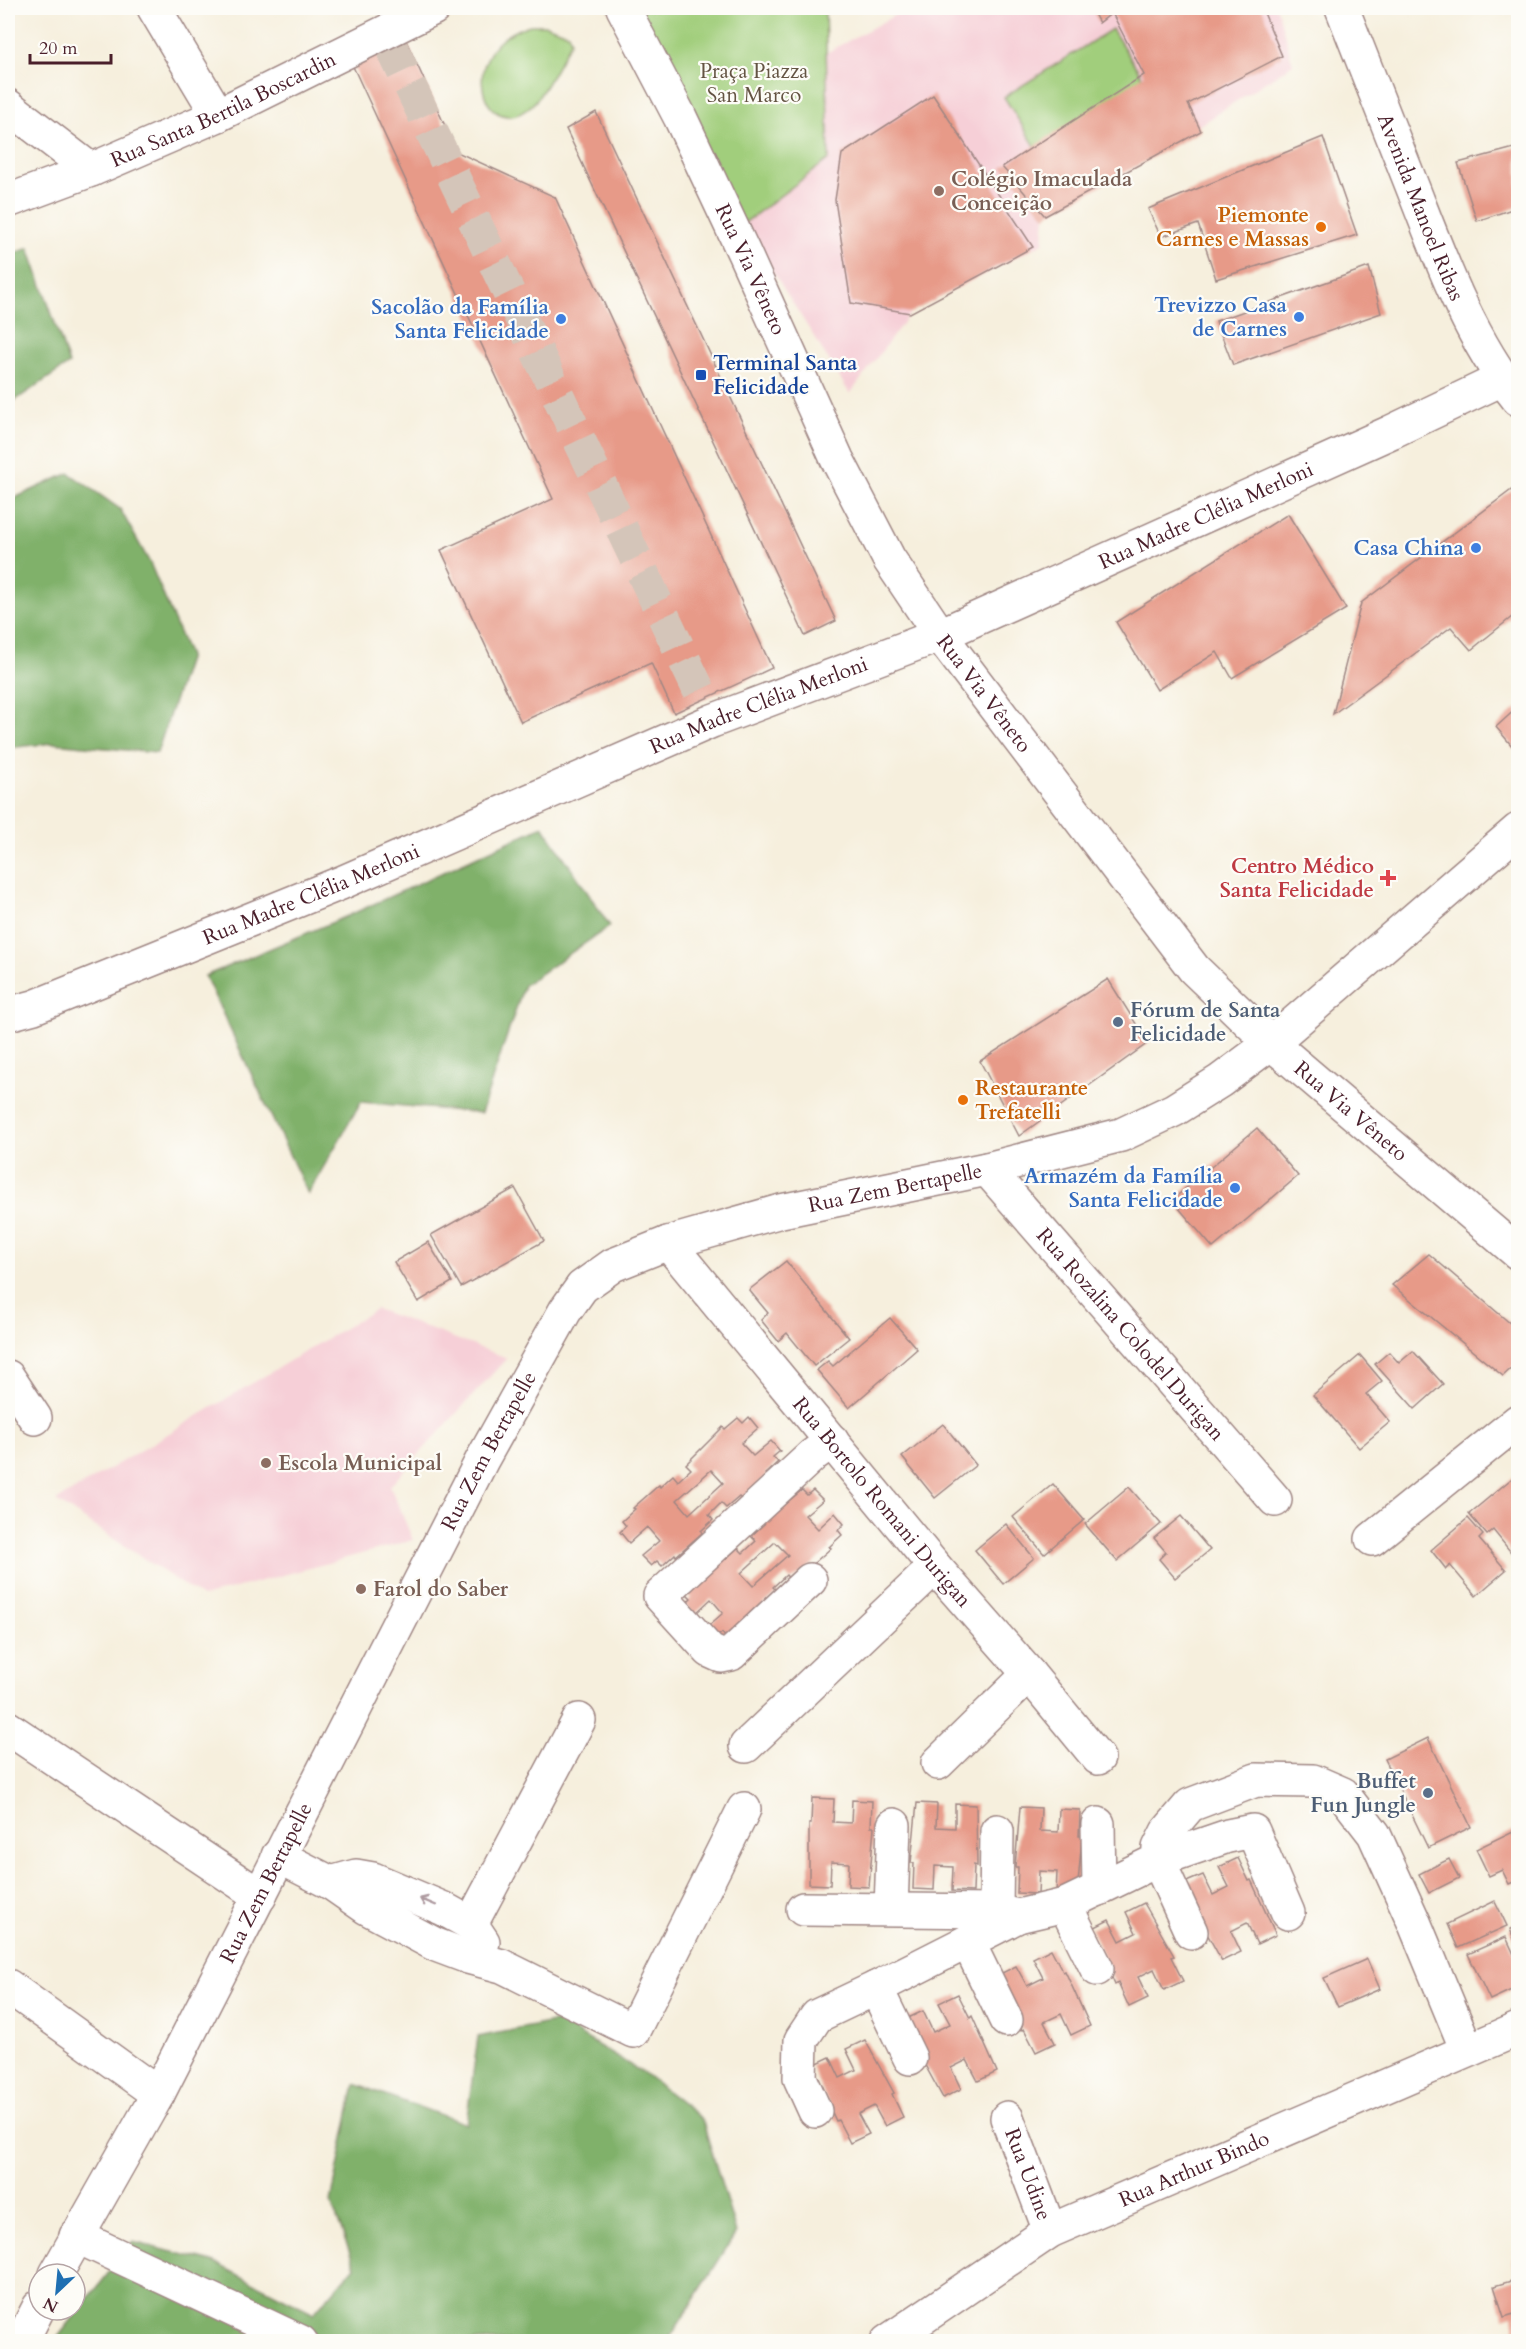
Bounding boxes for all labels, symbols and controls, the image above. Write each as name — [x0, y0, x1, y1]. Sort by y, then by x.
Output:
scale bar — [30, 27, 111, 65]
text: 20 m — [39, 36, 78, 61]
street label: Rua Santa Bertila Boscardin — [106, 44, 341, 174]
park label: Praça Piazza San Marco — [700, 57, 808, 110]
street label: Avenida Manoel Ribas — [1370, 109, 1472, 305]
place label: Colégio Imaculada Conceição — [951, 165, 1133, 218]
marker: Colégio Imaculada Conceição — [932, 184, 946, 198]
street label: Rua Via Vêneto — [708, 199, 794, 340]
place label: Piemonte Carnes e Massas — [1156, 201, 1309, 254]
marker: Piemonte Carnes e Massas — [1314, 220, 1328, 234]
place label: Trevizzo Casa de Carnes — [1154, 291, 1288, 344]
place label: Sacolão da Família Santa Felicidade — [371, 293, 550, 346]
marker: Trevizzo Casa de Carnes — [1292, 310, 1306, 324]
marker: Sacolão da Família Santa Felicidade — [554, 312, 568, 326]
place label: Terminal Santa Felicidade — [713, 349, 858, 402]
marker: Terminal Santa Felicidade — [694, 368, 708, 382]
street label: Rua Madre Clélia Merloni — [1094, 454, 1318, 576]
place label: Casa China — [1353, 534, 1465, 563]
marker: Casa China — [1469, 541, 1483, 555]
street label: Rua Via Vêneto — [930, 628, 1039, 758]
street label: Rua Madre Clélia Merloni — [645, 649, 872, 761]
street label: Rua Madre Clélia Merloni — [198, 836, 424, 952]
place label: Centro Médico Santa Felicidade — [1220, 852, 1374, 905]
marker: Centro Médico Santa Felicidade — [1379, 869, 1397, 887]
place label: Fórum de Santa Felicidade — [1130, 996, 1281, 1049]
marker: Fórum de Santa Felicidade — [1111, 1015, 1125, 1029]
street label: Rua Via Vêneto — [1288, 1054, 1414, 1168]
place label: Restaurante Trefatelli — [975, 1074, 1088, 1127]
marker: Restaurante Trefatelli — [956, 1093, 970, 1107]
street label: Rua Zem Bertapelle — [806, 1156, 985, 1220]
place label: Armazém da Família Santa Felicidade — [1024, 1162, 1224, 1215]
marker: Armazém da Família Santa Felicidade — [1228, 1181, 1242, 1195]
street label: Rua Rozalina Colodel Durigan — [1030, 1221, 1232, 1447]
street label: Rua Zem Bertapelle — [434, 1366, 543, 1535]
street label: Rua Bortolo Romani Durigan — [786, 1391, 978, 1613]
place label: Escola Municipal — [278, 1449, 442, 1478]
marker: Escola Municipal — [259, 1456, 273, 1470]
place label: Farol do Saber — [373, 1575, 509, 1604]
marker: Farol do Saber — [354, 1582, 368, 1596]
place label: Buffet Fun Jungle — [1310, 1767, 1417, 1820]
marker: Buffet Fun Jungle — [1421, 1786, 1435, 1800]
street label: Rua Zem Bertapelle — [213, 1797, 319, 1968]
one-way arrow — [419, 1896, 437, 1908]
street label: Rua Udine — [998, 2124, 1059, 2224]
street label: Rua Arthur Bindo — [1114, 2124, 1274, 2214]
north arrow — [27, 2262, 87, 2322]
text: N — [40, 2292, 62, 2318]

